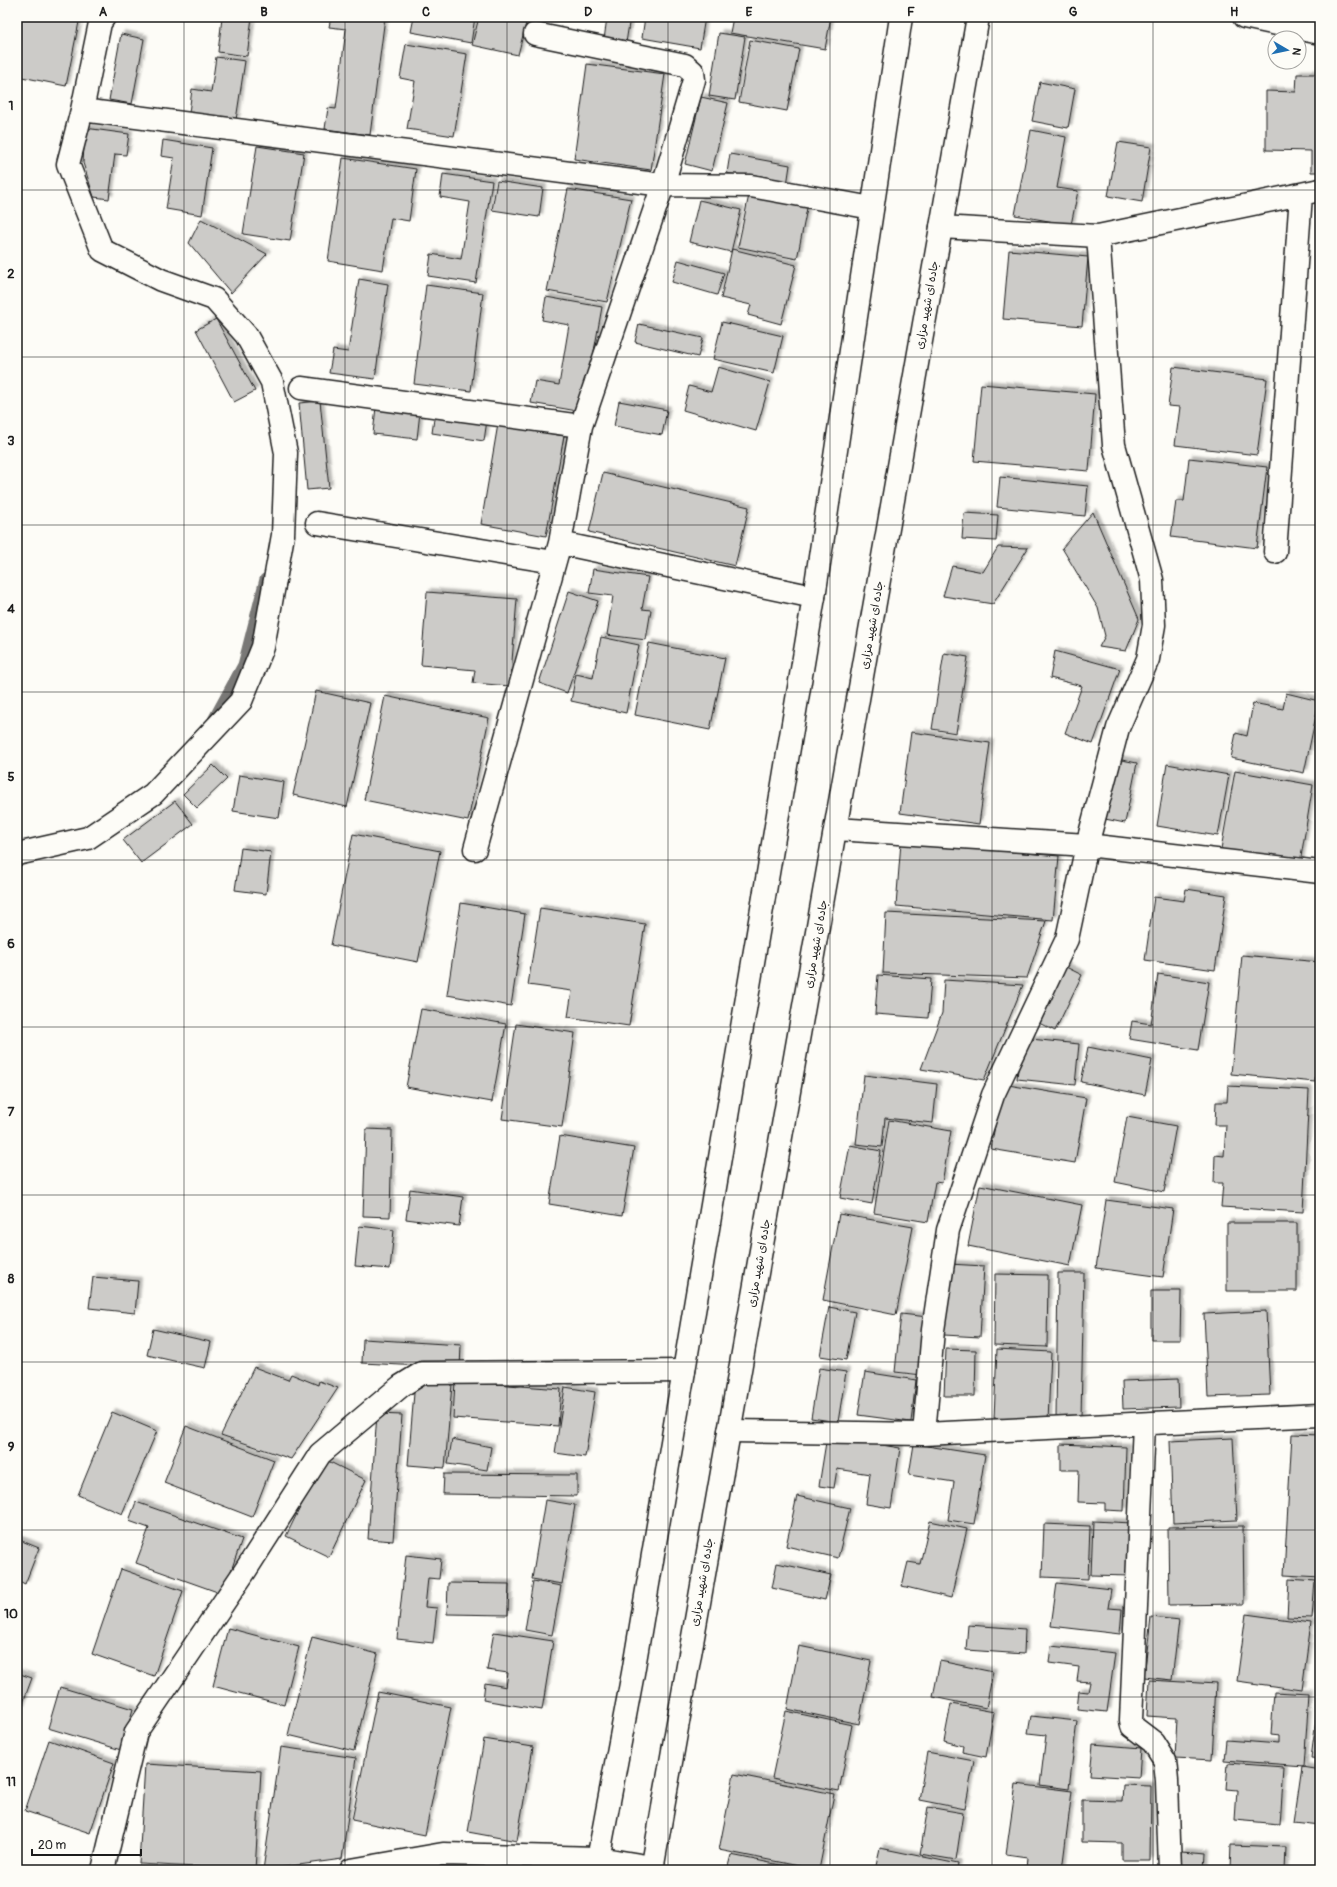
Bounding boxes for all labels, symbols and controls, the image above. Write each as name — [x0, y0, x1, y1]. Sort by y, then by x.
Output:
text: A — [99, 4, 108, 20]
text: B — [260, 4, 268, 20]
text: C — [422, 4, 430, 20]
text: D — [584, 4, 592, 20]
text: E — [746, 4, 753, 20]
text: F — [907, 4, 915, 20]
text: G — [1069, 4, 1078, 20]
text: H — [1230, 4, 1238, 20]
north arrow — [1267, 30, 1307, 70]
text: N — [1289, 47, 1303, 57]
text: 1 — [8, 98, 14, 114]
street label: جاده ای شهید مزاری — [913, 260, 941, 350]
text: 2 — [7, 266, 15, 282]
text: 3 — [7, 433, 15, 449]
street label: جاده ای شهید مزاری — [858, 580, 886, 670]
text: 4 — [7, 601, 15, 617]
text: 5 — [7, 769, 15, 785]
street label: جاده ای شهید مزاری — [802, 899, 830, 989]
text: 6 — [7, 936, 15, 952]
text: 7 — [8, 1104, 15, 1120]
street label: جاده ای شهید مزاری — [745, 1218, 773, 1308]
text: 8 — [8, 1271, 15, 1287]
text: 9 — [8, 1439, 15, 1455]
street label: جاده ای شهید مزاری — [688, 1537, 716, 1627]
text: 10 — [4, 1606, 18, 1622]
text: 11 — [6, 1774, 16, 1790]
scale bar — [32, 1831, 141, 1857]
text: 20 m — [38, 1838, 67, 1853]

